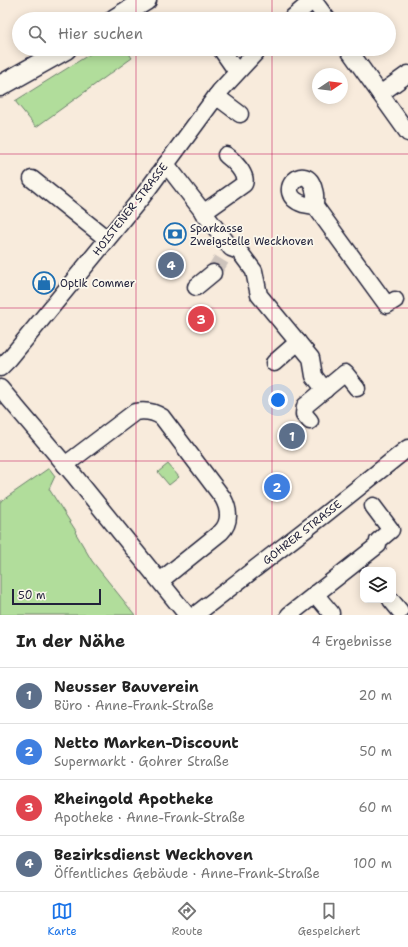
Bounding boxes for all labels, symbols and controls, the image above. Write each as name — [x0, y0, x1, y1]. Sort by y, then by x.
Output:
search box — [12, 12, 396, 56]
icon: search — [26, 23, 48, 45]
text: Hier suchen — [58, 24, 143, 44]
north arrow — [312, 68, 348, 104]
street label: HOISTENER STRASSE — [89, 160, 171, 259]
bank icon: Sparkasse Zweigstelle Weckhoven — [162, 221, 188, 247]
place label: Sparkasse Zweigstelle Weckhoven — [190, 221, 314, 249]
pin: 4 — [158, 250, 184, 280]
shop icon: Optik Commer — [31, 270, 57, 296]
place label: Optik Commer — [60, 276, 135, 291]
pin: 3 — [188, 304, 214, 334]
your location — [268, 390, 288, 410]
pin: 1 — [279, 421, 305, 451]
pin: 2 — [264, 472, 290, 502]
street label: GOHRER STRASSE — [260, 497, 345, 568]
map controls — [360, 567, 396, 603]
button: layers — [360, 567, 396, 603]
scale bar — [12, 587, 101, 606]
text: 50 m — [18, 588, 46, 603]
text: In der Nähe — [16, 630, 125, 652]
text: 4 Ergebnisse — [312, 633, 392, 650]
text: Neusser Bauverein — [54, 677, 199, 697]
text: 1 — [26, 687, 32, 704]
text: 20 m — [359, 687, 392, 704]
text: Büro · Anne-Frank-Straße — [54, 697, 214, 714]
text: Netto Marken-Discount — [54, 733, 239, 753]
text: 2 — [24, 743, 34, 760]
text: 50 m — [359, 743, 392, 760]
text: Supermarkt · Gohrer Straße — [54, 753, 229, 770]
text: Rheingold Apotheke — [54, 789, 213, 809]
text: 3 — [24, 799, 34, 816]
text: 60 m — [359, 799, 392, 816]
text: Apotheke · Anne-Frank-Straße — [54, 809, 245, 826]
text: Bezirksdienst Weckhoven — [54, 845, 253, 865]
text: 4 — [24, 855, 34, 872]
text: 100 m — [353, 855, 392, 872]
text: Öffentliches Gebäude · Anne-Frank-Straße — [54, 865, 320, 882]
tab: Karte — [48, 900, 77, 939]
tab: Route — [172, 900, 203, 939]
tab: Gespeichert — [298, 900, 360, 939]

